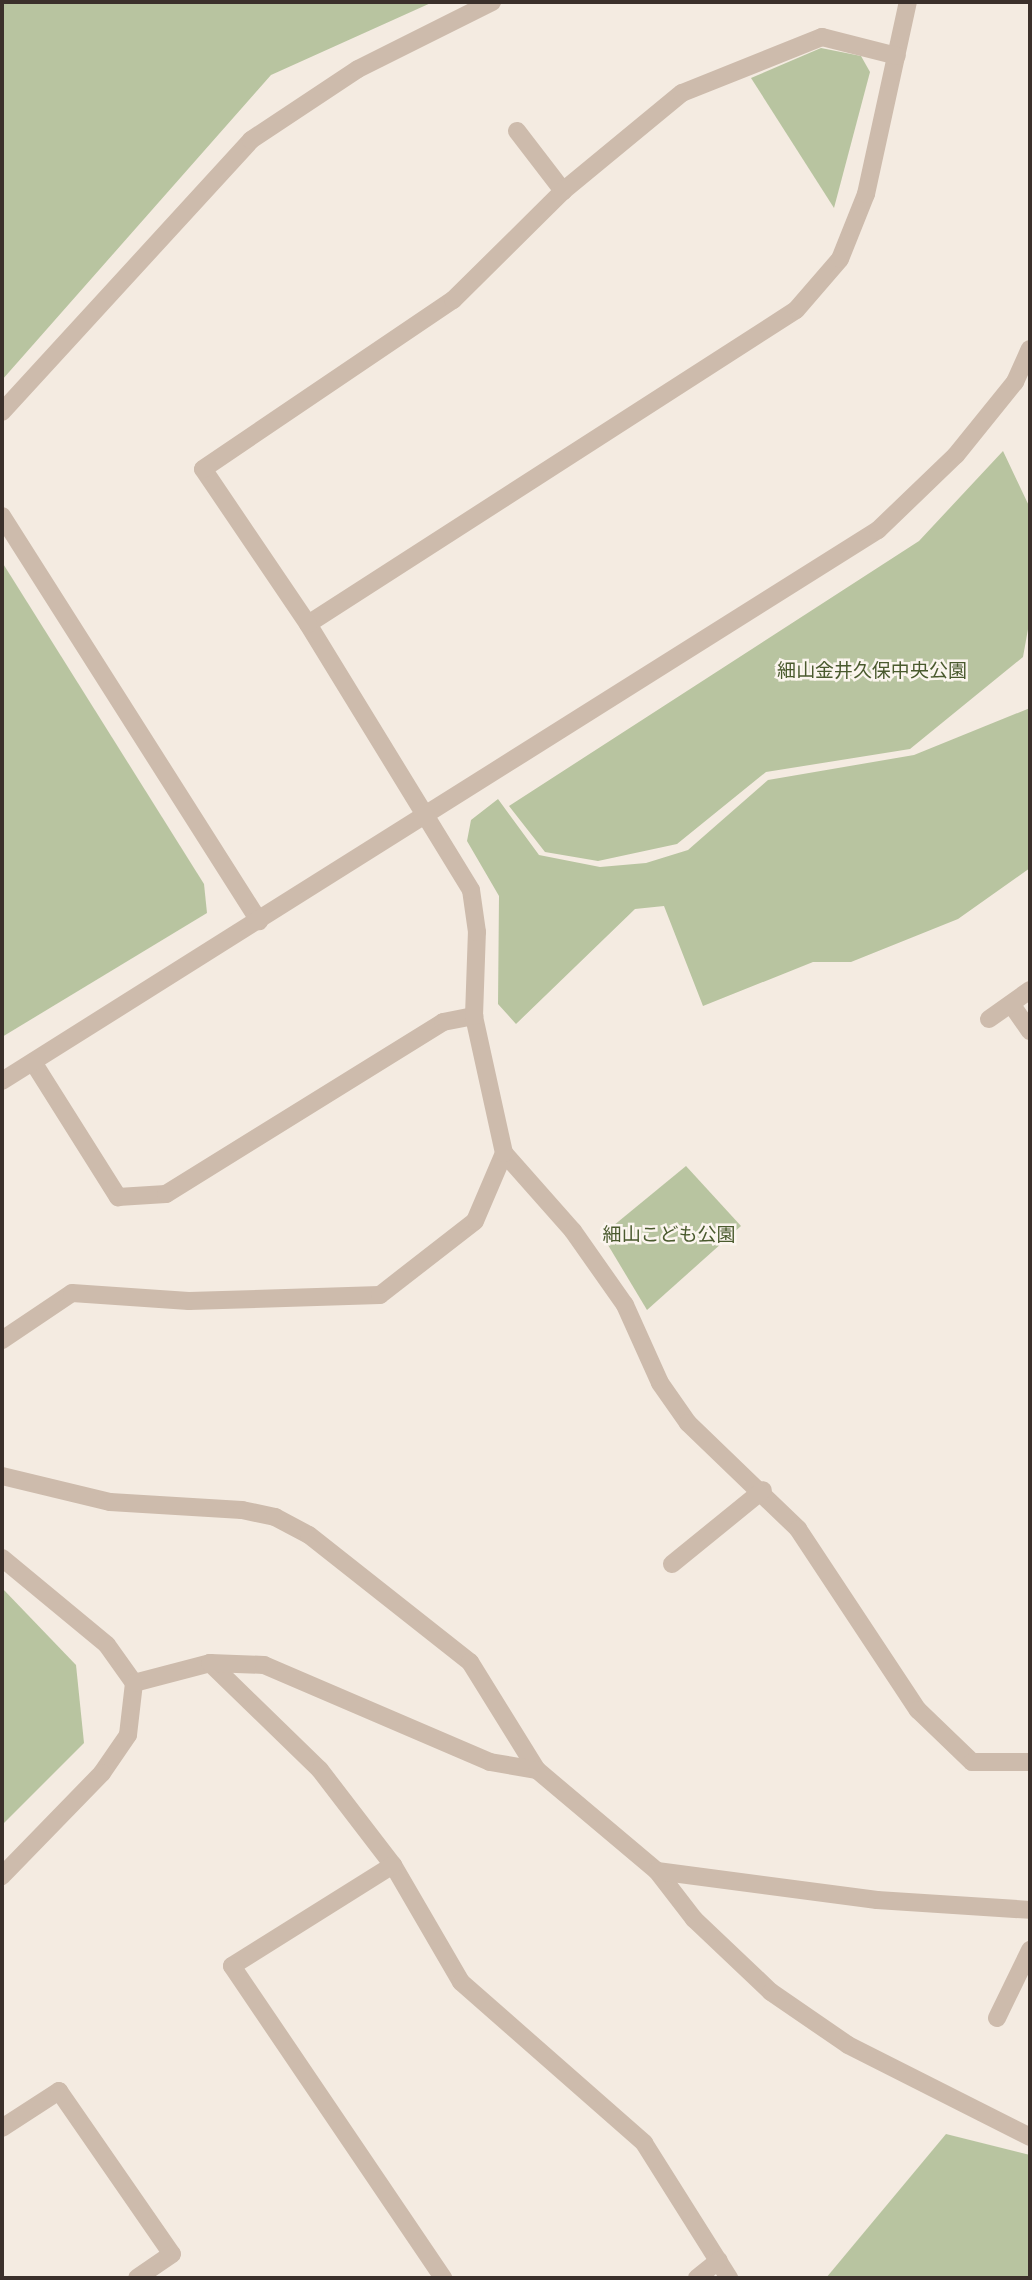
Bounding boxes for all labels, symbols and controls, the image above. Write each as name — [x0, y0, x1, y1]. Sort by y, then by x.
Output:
park label: 細山金井久保中央公園 — [777, 660, 967, 682]
park label: 細山こども公園 — [603, 1224, 735, 1246]

